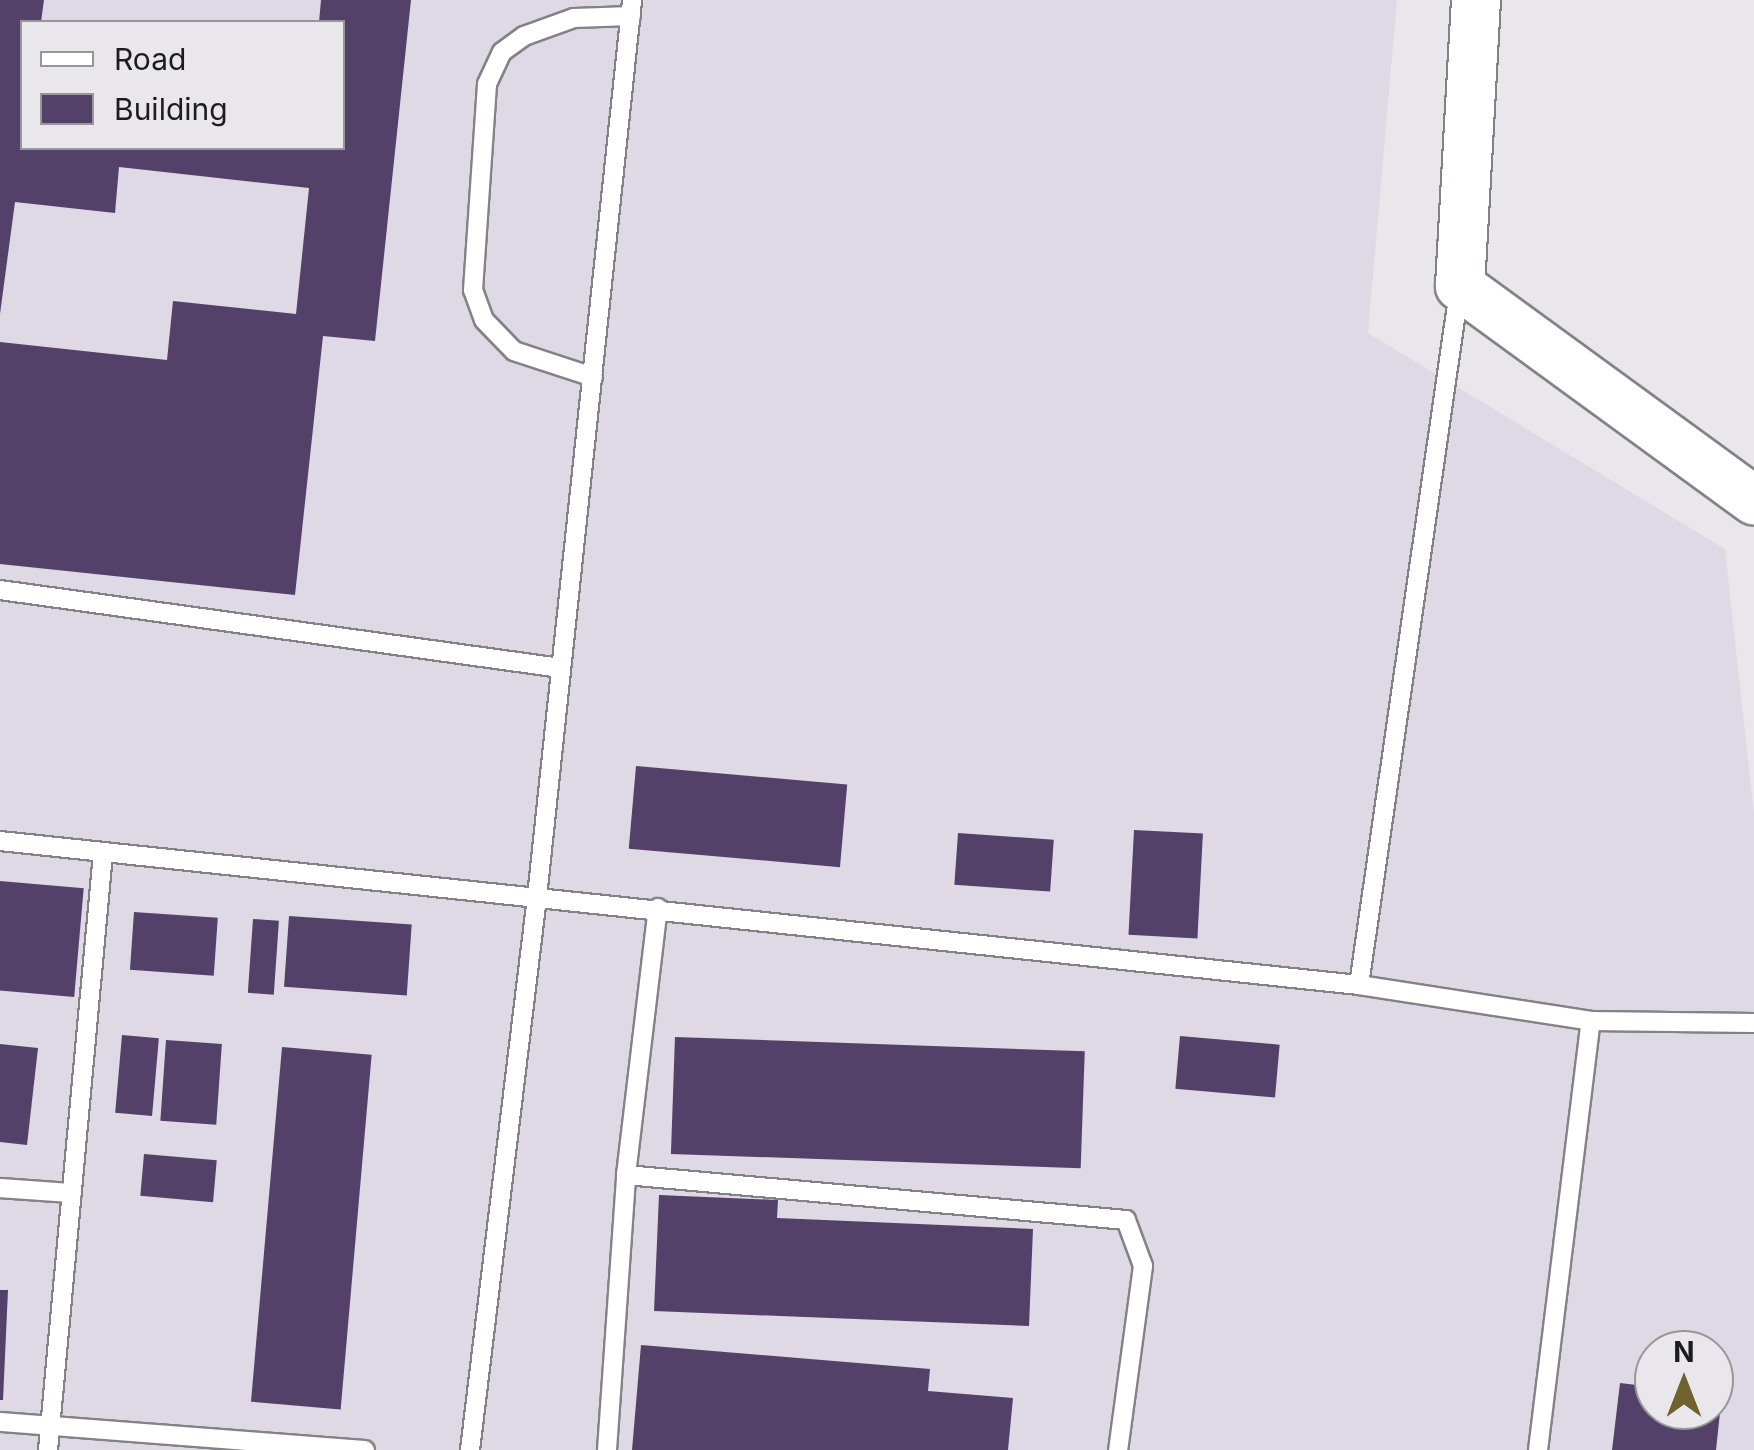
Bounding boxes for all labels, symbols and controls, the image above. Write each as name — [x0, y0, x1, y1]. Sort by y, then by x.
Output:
legend — [20, 20, 345, 150]
text: Road — [114, 41, 186, 77]
text: Building — [114, 91, 228, 127]
north arrow — [1634, 1330, 1734, 1430]
text: N — [1673, 1335, 1695, 1369]

